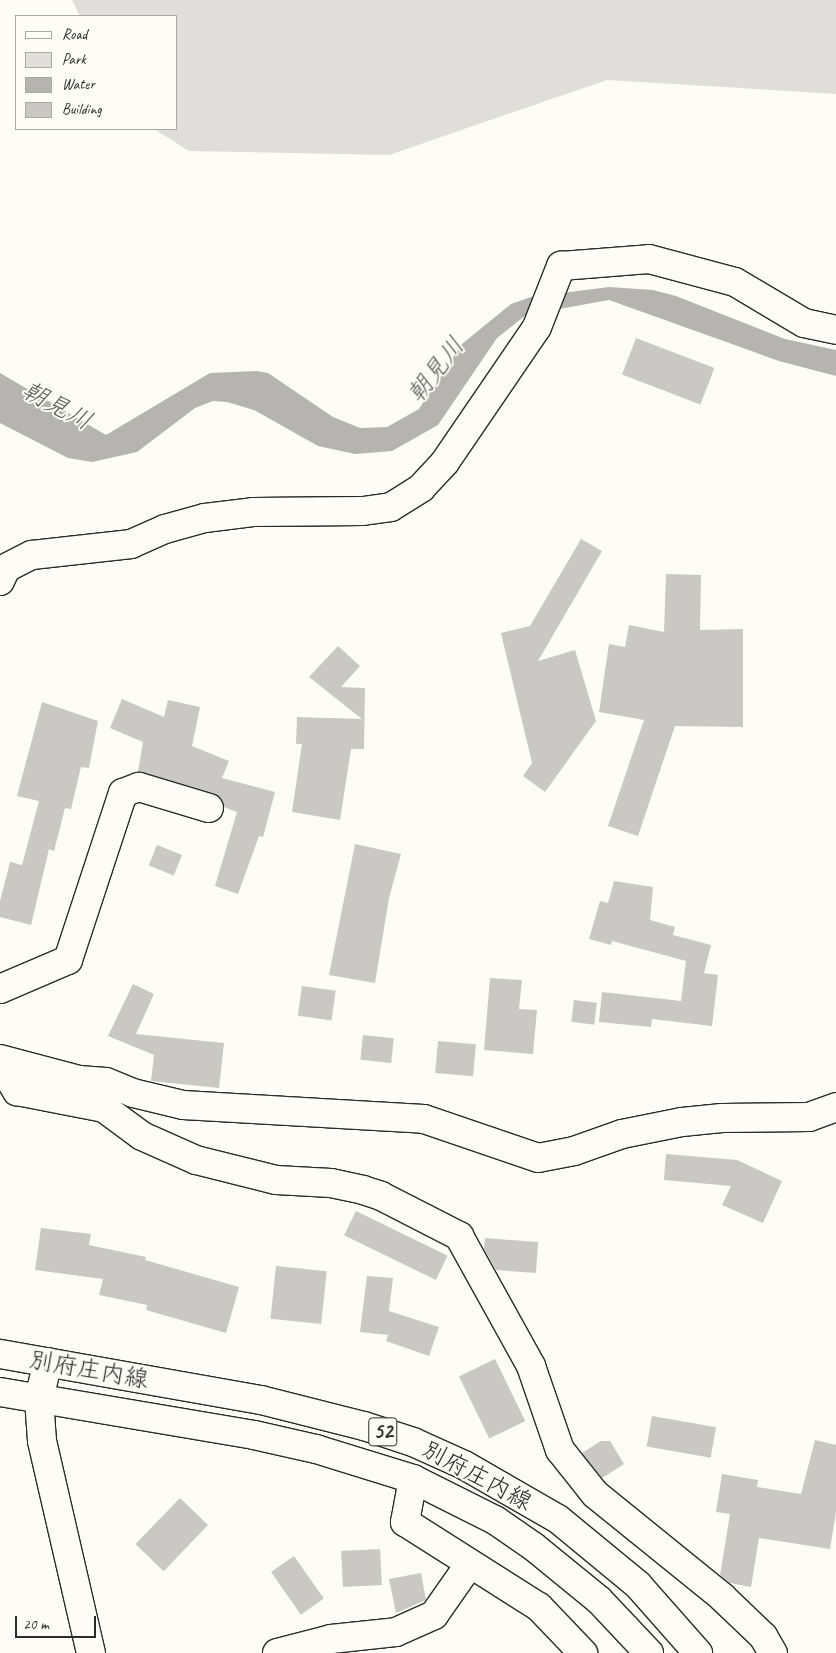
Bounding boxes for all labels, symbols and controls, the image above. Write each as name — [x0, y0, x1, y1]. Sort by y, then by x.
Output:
legend — [15, 15, 178, 130]
text: Road — [62, 25, 87, 44]
text: Park — [62, 50, 86, 69]
text: Water — [62, 75, 95, 94]
text: Building — [62, 100, 101, 119]
water label: 朝見川 — [401, 331, 471, 409]
water label: 朝見川 — [17, 375, 97, 437]
street label: 別府庄内線 — [27, 1345, 151, 1395]
road number: 52 — [368, 1412, 398, 1451]
street label: 別府庄内線 — [417, 1435, 537, 1517]
scale bar — [18, 1606, 99, 1638]
text: 20 m — [23, 1615, 49, 1634]

